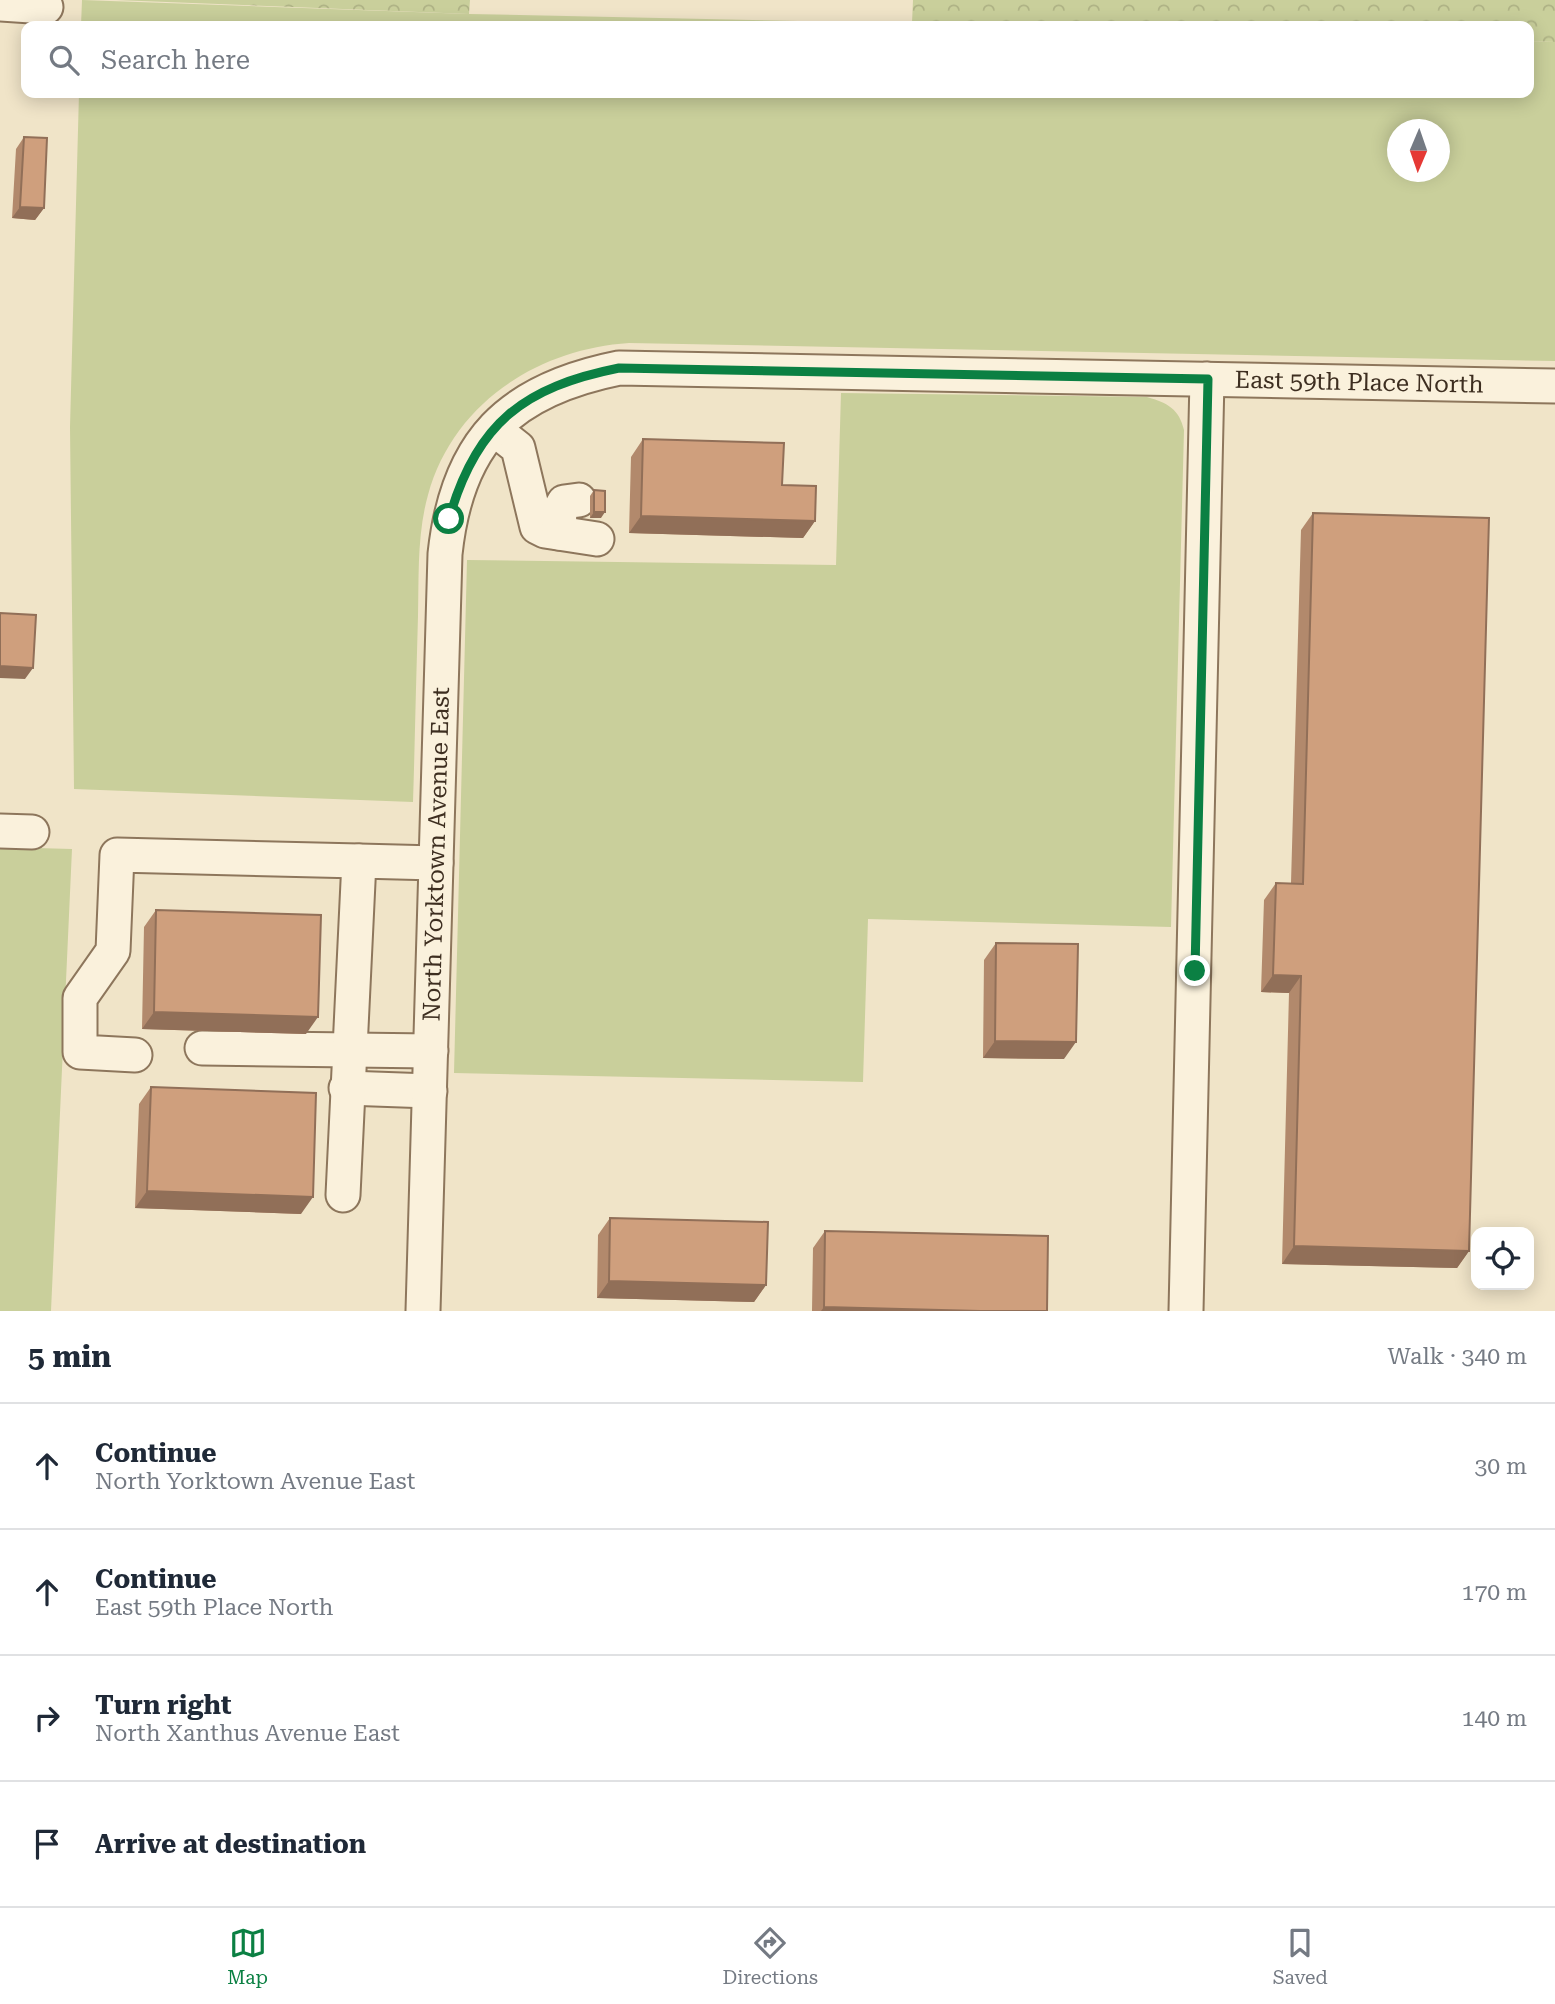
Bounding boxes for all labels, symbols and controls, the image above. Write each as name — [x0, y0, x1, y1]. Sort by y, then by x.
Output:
search box — [21, 21, 1534, 98]
icon: search — [45, 41, 83, 79]
text: Search here — [101, 45, 250, 75]
north arrow — [1387, 119, 1450, 182]
street label: East 59th Place North — [1234, 366, 1484, 399]
route start — [433, 503, 464, 534]
street label: North Yorktown Avenue East — [417, 687, 455, 1022]
route end — [1179, 955, 1210, 986]
map controls — [1471, 1227, 1534, 1290]
button: locate — [1471, 1227, 1534, 1290]
text: 5 min — [28, 1339, 111, 1374]
text: Walk · 340 m — [1388, 1343, 1527, 1370]
text: Continue — [95, 1438, 217, 1468]
icon: ahead — [28, 1447, 66, 1485]
text: 30 m — [1474, 1453, 1527, 1480]
text: North Yorktown Avenue East — [95, 1468, 415, 1495]
text: Continue — [95, 1564, 217, 1594]
icon: ahead — [28, 1573, 66, 1611]
text: 170 m — [1462, 1579, 1527, 1606]
text: East 59th Place North — [95, 1594, 333, 1621]
text: Turn right — [95, 1690, 231, 1720]
icon: right — [28, 1699, 66, 1737]
text: 140 m — [1462, 1705, 1527, 1732]
text: North Xanthus Avenue East — [95, 1720, 400, 1747]
icon: arrive — [28, 1825, 66, 1863]
text: Arrive at destination — [95, 1829, 366, 1859]
tab: Map — [227, 1924, 268, 1989]
tab: Directions — [722, 1924, 818, 1989]
tab: Saved — [1273, 1924, 1328, 1989]

